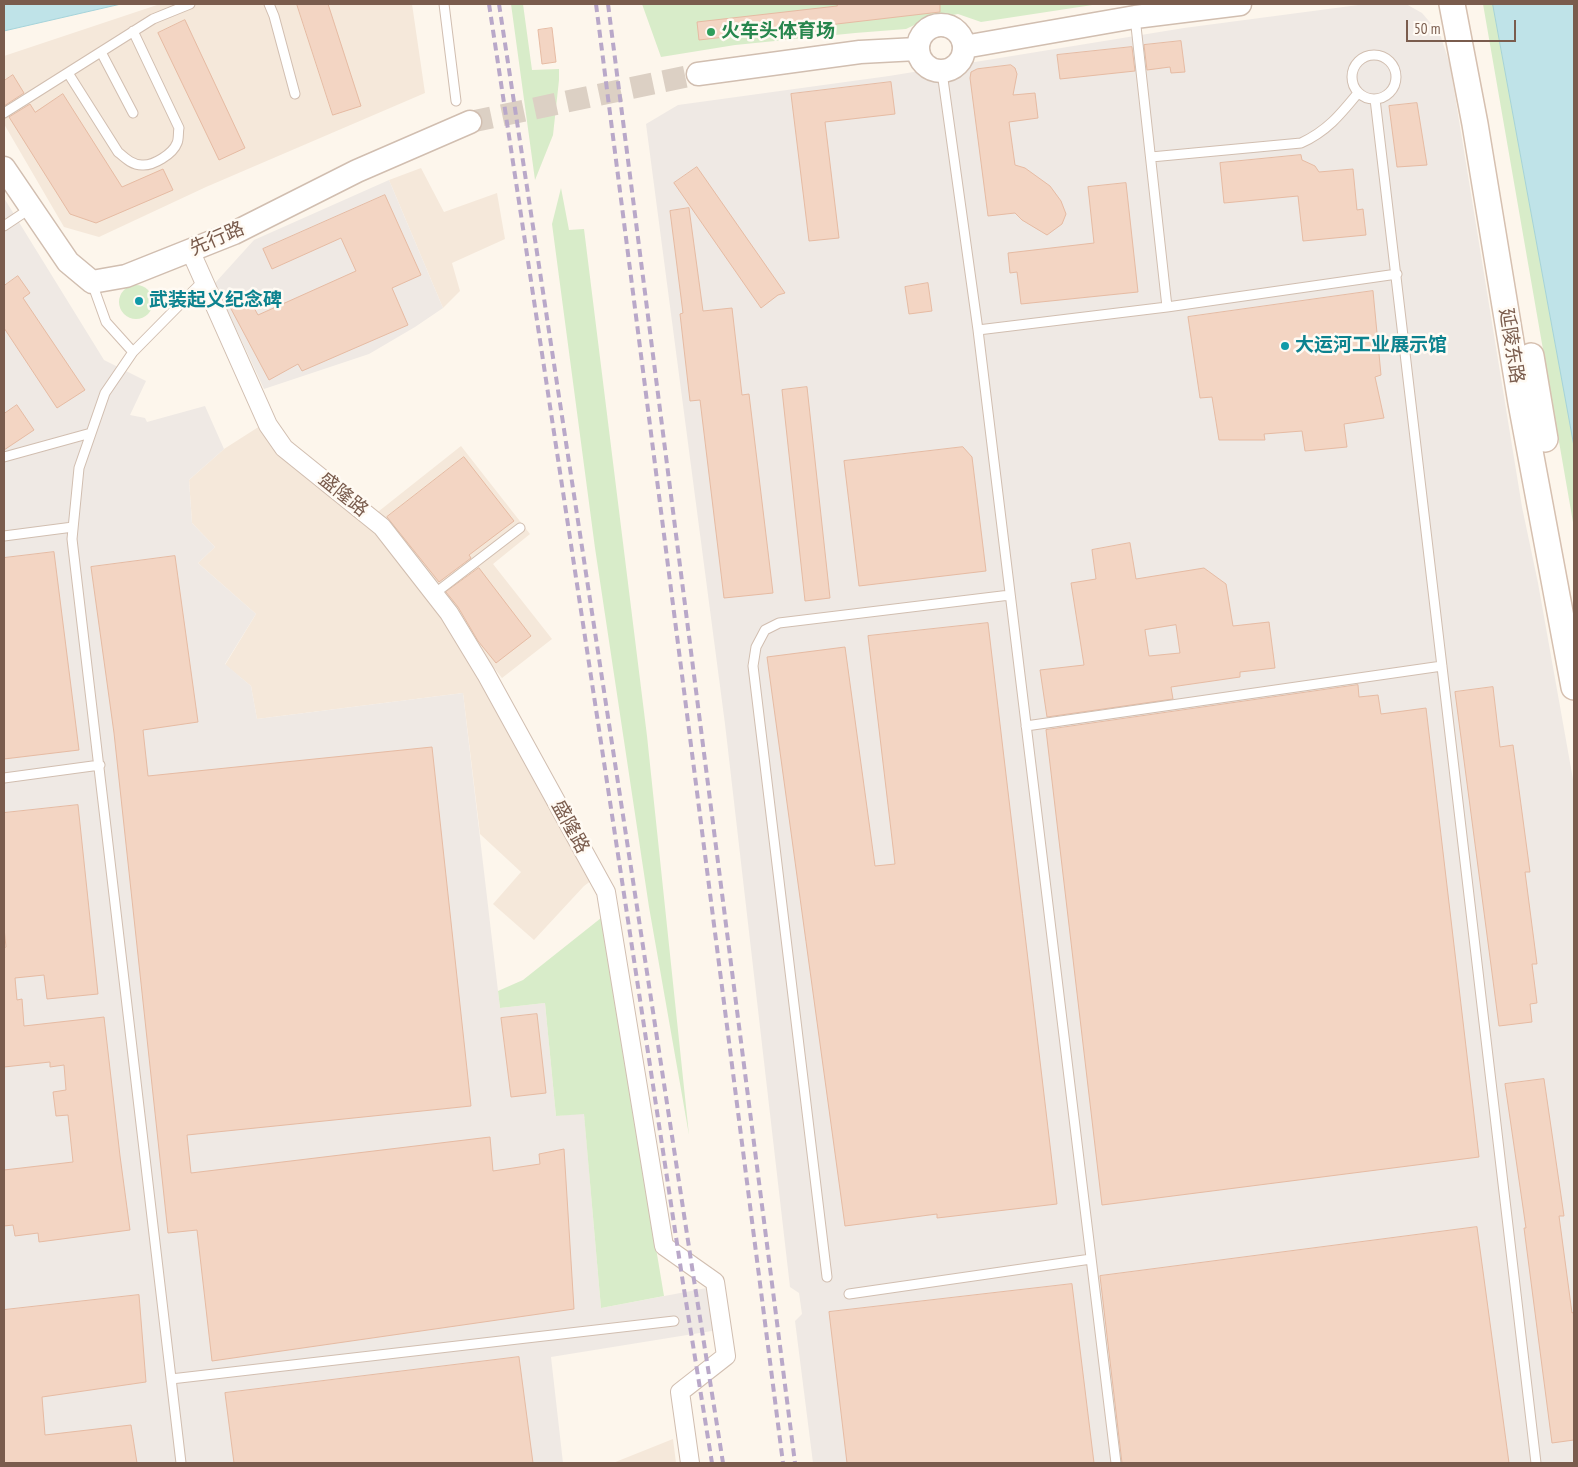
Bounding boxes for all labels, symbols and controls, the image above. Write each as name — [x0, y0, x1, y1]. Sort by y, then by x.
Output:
scale bar — [1408, 10, 1518, 42]
text: 50 m — [1414, 19, 1440, 38]
place label: 火车头体育场 — [721, 21, 835, 43]
marker: 火车头体育场 — [705, 26, 717, 38]
street label: 先行路 — [186, 217, 248, 261]
place label: 武装起义纪念碑 — [149, 290, 282, 312]
marker: 武装起义纪念碑 — [133, 295, 145, 307]
street label: 延陵东路 — [1494, 307, 1528, 385]
place label: 大运河工业展示馆 — [1295, 335, 1447, 357]
marker: 大运河工业展示馆 — [1279, 340, 1291, 352]
street label: 盛隆路 — [314, 468, 372, 522]
street label: 盛隆路 — [546, 797, 594, 857]

